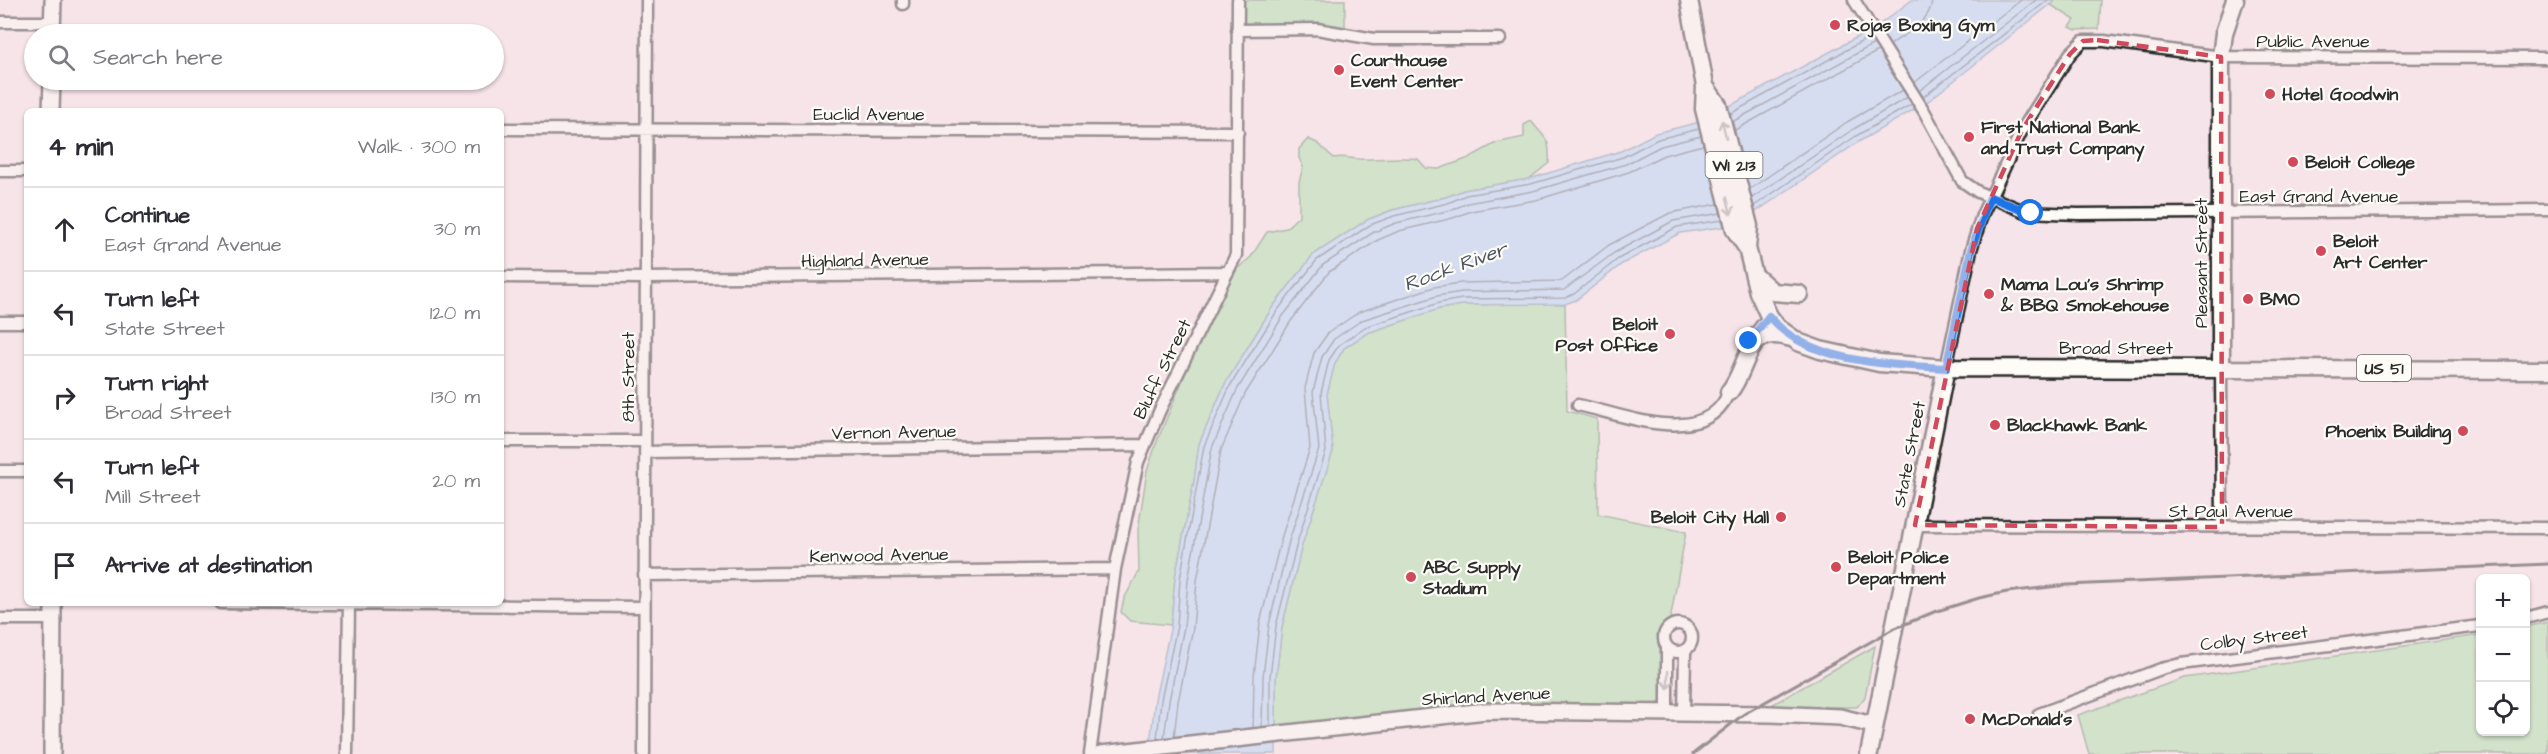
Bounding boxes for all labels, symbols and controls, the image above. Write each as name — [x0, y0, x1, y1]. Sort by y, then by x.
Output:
place label: Rojas Boxing Gym — [1847, 13, 1996, 39]
marker: Rojas Boxing Gym — [1828, 18, 1842, 32]
search box — [24, 24, 504, 90]
street label: Public Avenue — [2256, 29, 2370, 54]
icon: search — [45, 41, 78, 74]
text: Search here — [93, 42, 223, 73]
place label: Courthouse Event Center — [1351, 48, 1463, 94]
marker: Courthouse Event Center — [1332, 63, 1346, 77]
place label: Hotel Goodwin — [2282, 82, 2398, 107]
marker: Hotel Goodwin — [2263, 87, 2277, 101]
street label: Euclid Avenue — [813, 102, 925, 127]
place label: First National Bank and Trust Company — [1980, 115, 2144, 162]
one-way arrow — [1718, 120, 1730, 139]
text: 4 min — [48, 129, 113, 165]
marker: First National Bank and Trust Company — [1962, 130, 1976, 144]
text: Walk · 300 m — [358, 133, 480, 161]
place label: Beloit College — [2305, 150, 2415, 176]
road number: WI 213 — [1706, 152, 1762, 178]
marker: Beloit College — [2286, 155, 2300, 169]
street label: East Grand Avenue — [2240, 184, 2399, 209]
one-way arrow — [1723, 196, 1735, 215]
street label: Pleasant Street — [2189, 197, 2214, 328]
route start — [2017, 199, 2043, 225]
text: Continue — [105, 200, 190, 231]
icon: ahead — [48, 213, 81, 246]
text: 30 m — [434, 215, 480, 243]
place label: Beloit Art Center — [2333, 229, 2427, 275]
text: East Grand Avenue — [105, 231, 281, 259]
water label: Rock River — [1400, 235, 1513, 299]
marker: Beloit Art Center — [2314, 244, 2328, 258]
street label: Highland Avenue — [801, 247, 929, 275]
place label: Mama Lou's Shrimp & BBQ Smokehouse — [2000, 272, 2170, 318]
text: Turn left — [105, 284, 199, 315]
marker: Mama Lou's Shrimp & BBQ Smokehouse — [1982, 287, 1996, 301]
place label: BMO — [2260, 287, 2300, 312]
marker: BMO — [2241, 292, 2255, 306]
icon: left — [48, 297, 81, 330]
text: 120 m — [430, 299, 480, 327]
place label: Beloit Post Office — [1556, 312, 1659, 358]
street label: Bluff Street — [1127, 314, 1198, 424]
text: State Street — [105, 315, 225, 343]
marker: Beloit Post Office — [1663, 327, 1677, 341]
route end — [1735, 327, 1761, 353]
street label: 8th Street — [616, 331, 641, 422]
street label: Broad Street — [2059, 336, 2174, 361]
road number: US 51 — [2357, 355, 2411, 381]
text: Turn right — [105, 368, 208, 399]
icon: right — [48, 381, 81, 414]
text: 130 m — [431, 383, 480, 411]
street label: State Street — [1887, 398, 1932, 509]
text: Broad Street — [105, 399, 232, 427]
place label: Blackhawk Bank — [2007, 413, 2148, 438]
marker: Blackhawk Bank — [1988, 418, 2002, 432]
street label: Vernon Avenue — [831, 419, 957, 446]
place label: Phoenix Building — [2326, 419, 2452, 445]
marker: Phoenix Building — [2456, 424, 2470, 438]
text: Turn left — [105, 452, 199, 483]
icon: left — [48, 465, 81, 498]
text: 20 m — [432, 467, 480, 495]
text: Mill Street — [105, 483, 201, 511]
street label: St Paul Avenue — [2169, 499, 2293, 524]
place label: Beloit City Hall — [1651, 505, 1769, 531]
marker: Beloit City Hall — [1774, 510, 1788, 524]
street label: Kenwood Avenue — [809, 542, 949, 569]
place label: Beloit Police Department — [1848, 545, 1949, 591]
icon: arrive — [48, 549, 81, 582]
text: Arrive at destination — [105, 550, 312, 581]
place label: ABC Supply Stadium — [1422, 555, 1521, 601]
marker: Beloit Police Department — [1829, 560, 1843, 574]
marker: ABC Supply Stadium — [1404, 570, 1418, 584]
map controls — [2476, 574, 2530, 736]
button: + — [2476, 574, 2530, 628]
street label: Colby Street — [2199, 619, 2310, 659]
button: − — [2476, 628, 2530, 682]
one-way arrow — [1662, 670, 1674, 690]
street label: Shirland Avenue — [1421, 681, 1551, 712]
button: locate — [2476, 682, 2530, 736]
place label: McDonald's — [1982, 707, 2072, 732]
marker: McDonald's — [1963, 712, 1977, 726]

